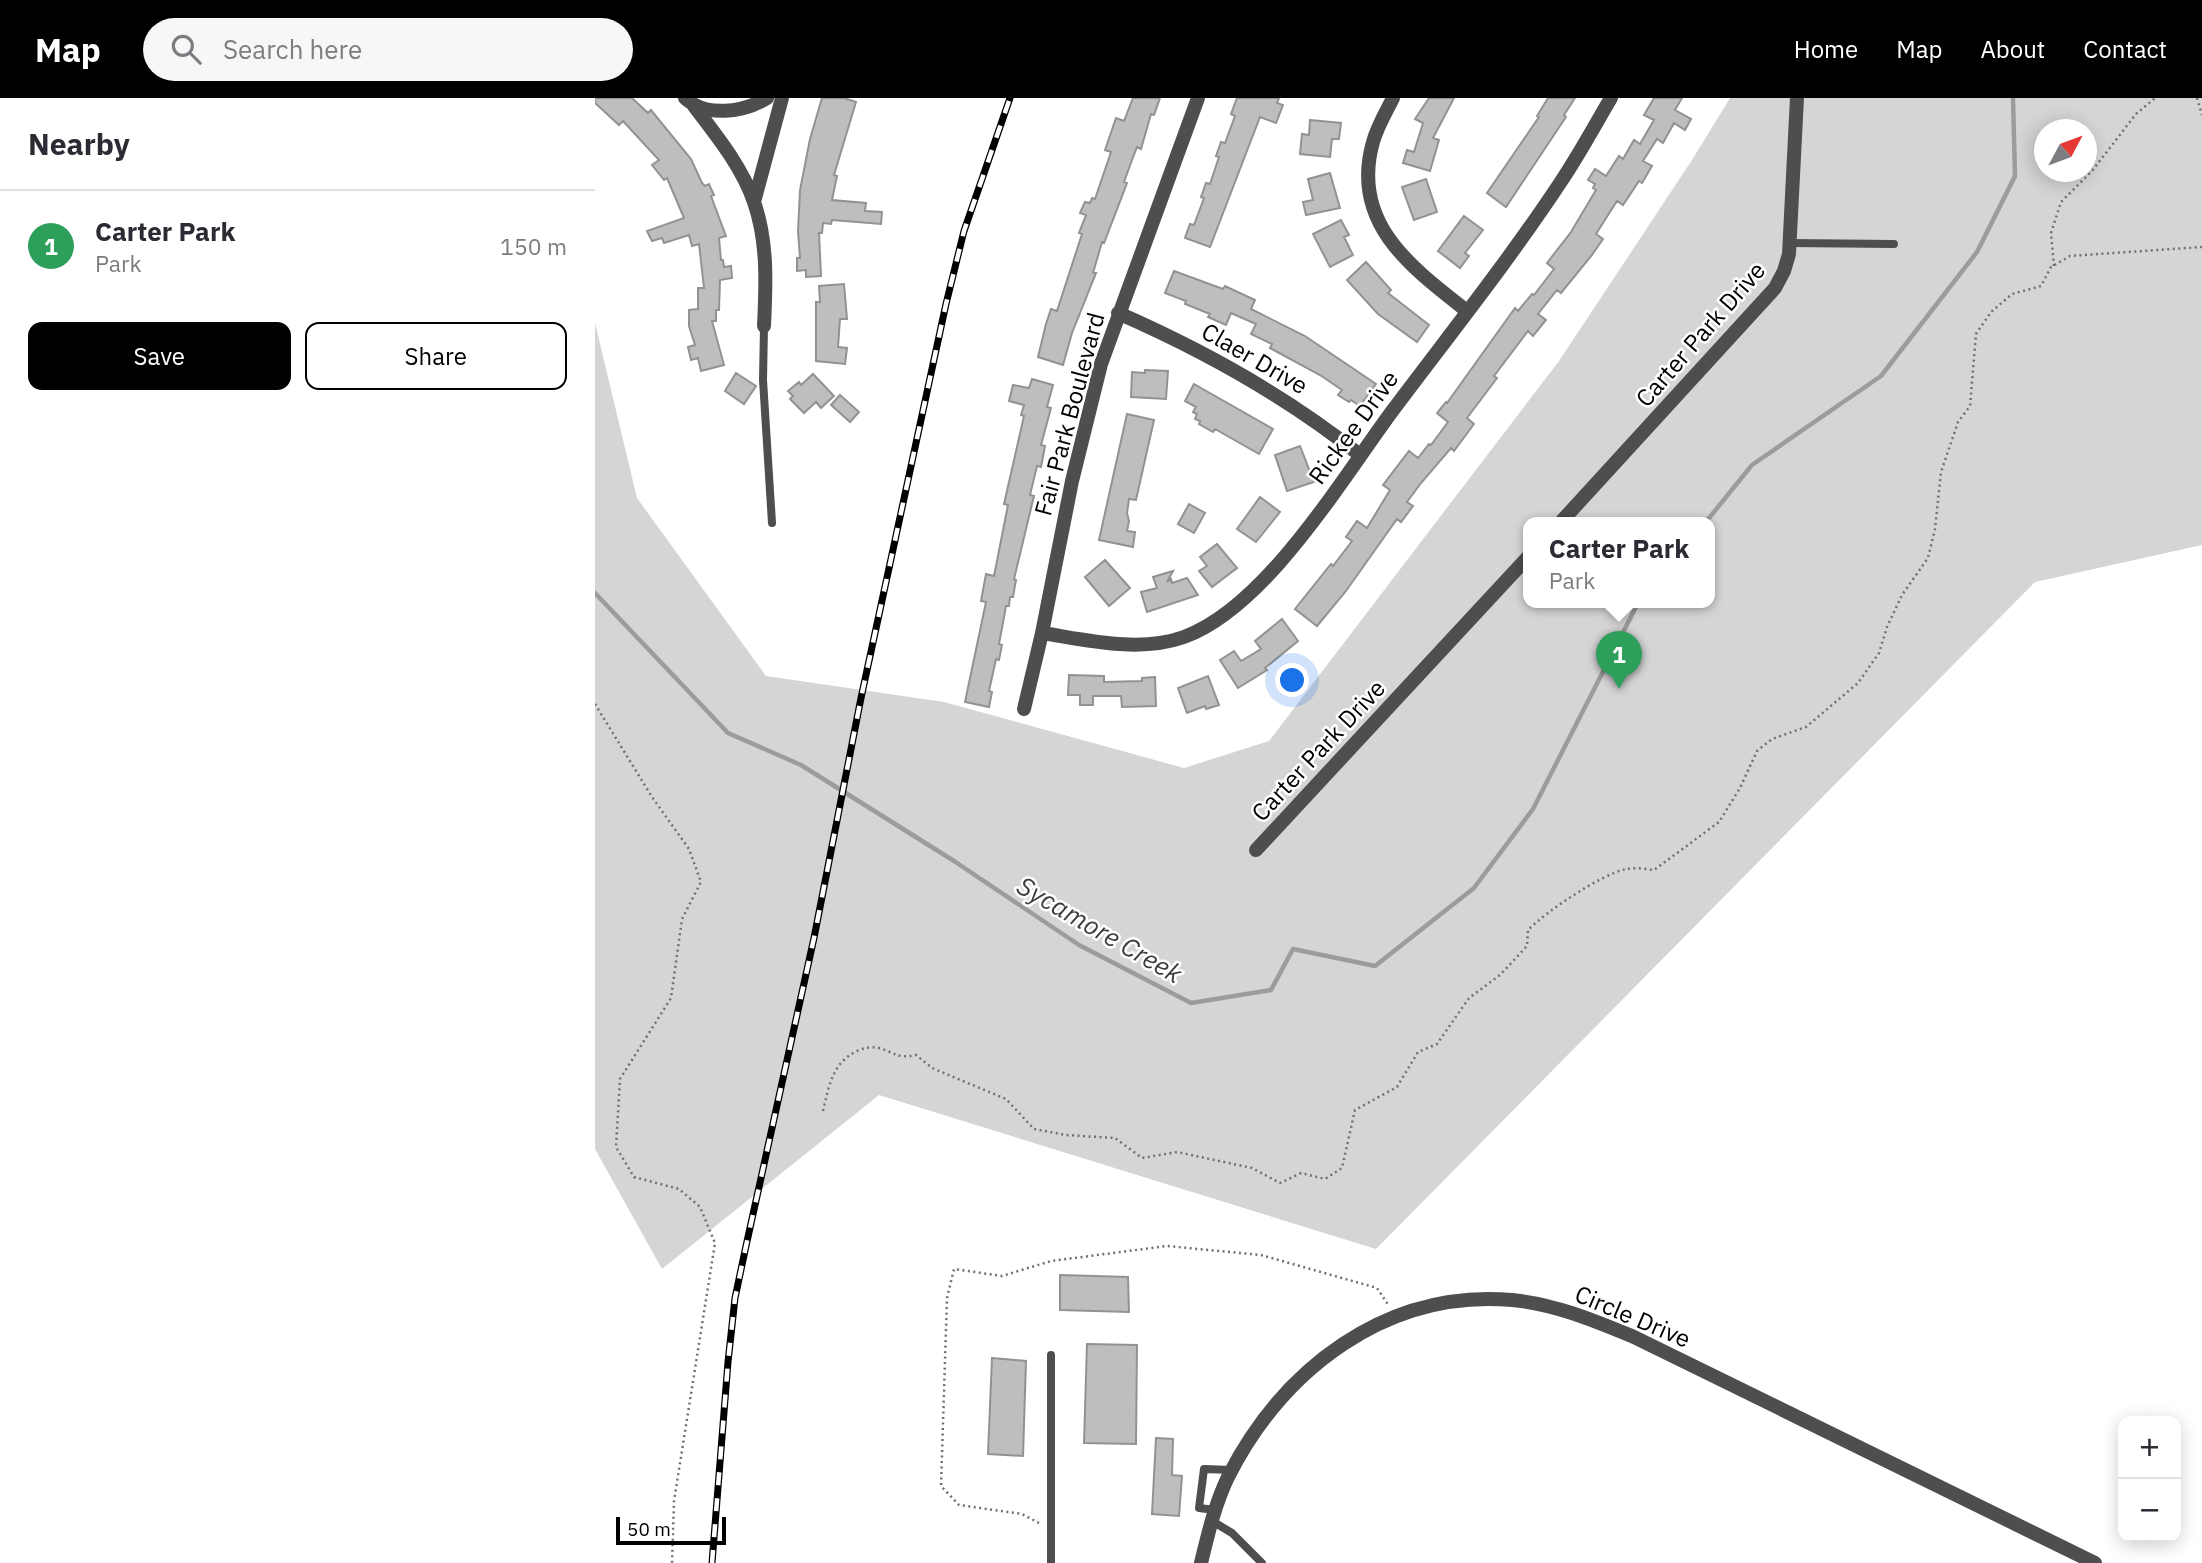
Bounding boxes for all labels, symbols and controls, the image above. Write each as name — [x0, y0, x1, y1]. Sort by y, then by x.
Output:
search box — [143, 18, 633, 81]
text: Map — [35, 28, 101, 71]
icon: search — [167, 30, 205, 68]
text: Search here — [223, 32, 362, 66]
text: Home — [1794, 33, 1858, 65]
text: Map — [1896, 33, 1942, 65]
text: About — [1980, 33, 2045, 65]
text: Contact — [2083, 33, 2167, 65]
north arrow — [2034, 119, 2097, 182]
text: Nearby — [28, 124, 130, 163]
text: Carter Park — [95, 214, 235, 248]
text: 1 — [44, 231, 58, 261]
text: 150 m — [500, 231, 567, 261]
text: Park — [95, 248, 142, 278]
street label: Carter Park Drive — [1628, 255, 1772, 413]
street label: Fair Park Boulevard — [1026, 309, 1112, 519]
street label: Claer Drive — [1196, 315, 1314, 401]
button: Save — [28, 322, 291, 390]
button: Share — [305, 322, 567, 390]
street label: Rickee Drive — [1301, 364, 1405, 490]
popup — [1523, 517, 1715, 608]
text: Carter Park — [1549, 531, 1689, 565]
text: Park — [1549, 565, 1595, 595]
pin: 1 — [1596, 631, 1642, 689]
your location — [1275, 663, 1309, 697]
street label: Carter Park Drive — [1244, 672, 1392, 828]
water label: Sycamore Creek — [1011, 868, 1189, 990]
street label: Circle Drive — [1570, 1277, 1696, 1355]
map controls — [2118, 1416, 2181, 1542]
button: + — [2118, 1416, 2181, 1479]
button: − — [2118, 1479, 2181, 1542]
scale bar — [616, 1514, 726, 1546]
text: 50 m — [627, 1517, 671, 1541]

